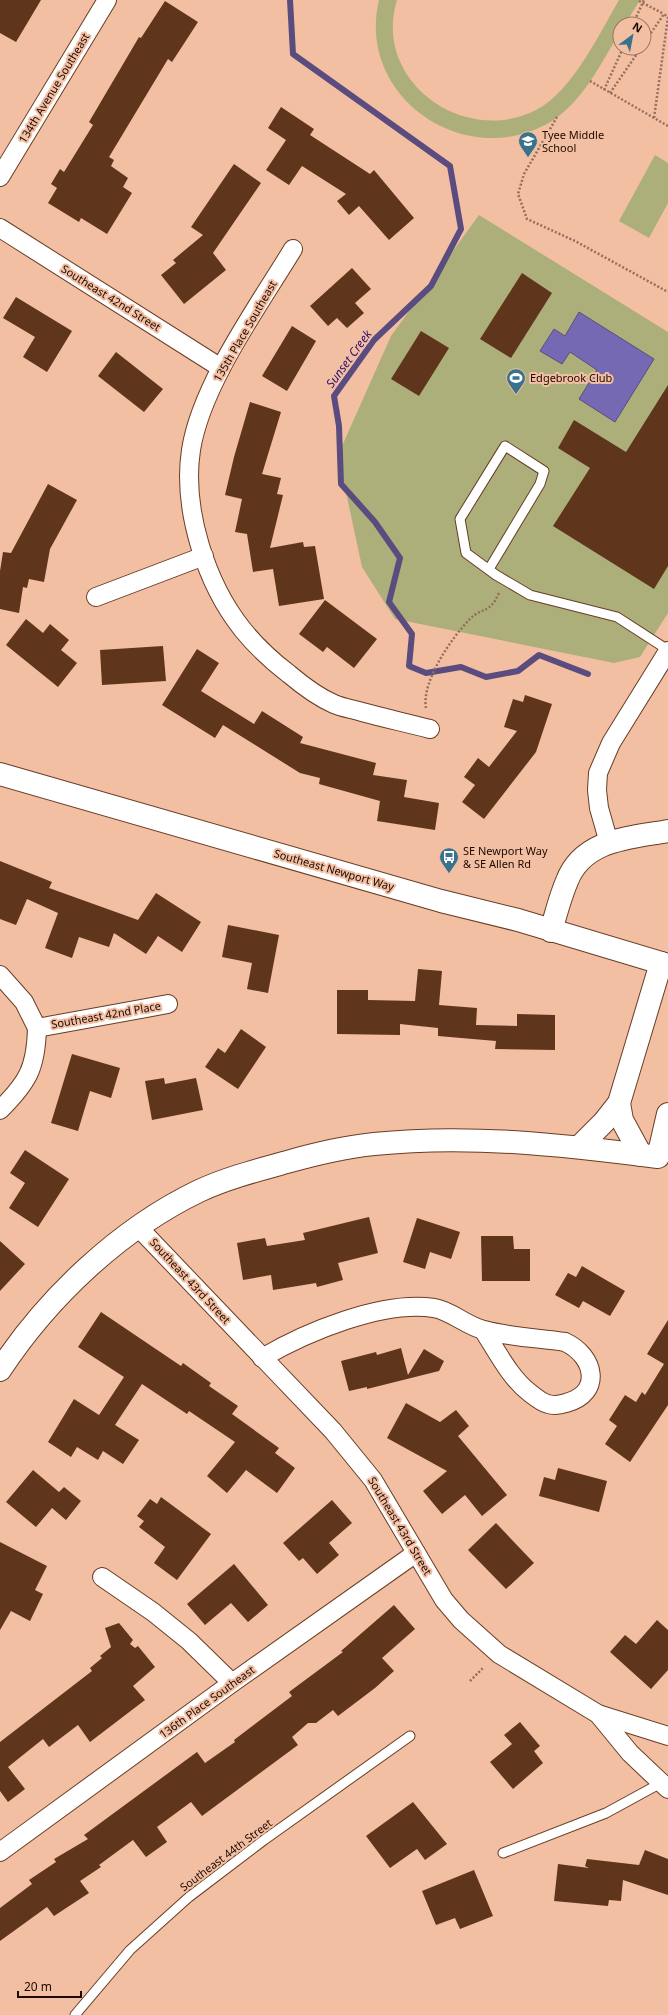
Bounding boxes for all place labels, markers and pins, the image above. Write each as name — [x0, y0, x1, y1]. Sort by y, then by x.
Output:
place label: Tyee Middle School — [542, 127, 604, 155]
school or university icon: Tyee Middle School — [517, 130, 539, 158]
sports icon: Edgebrook Club — [505, 367, 527, 395]
place label: Edgebrook Club — [530, 370, 613, 385]
place label: SE Newport Way & SE Allen Rd — [463, 843, 548, 871]
bus stop icon: SE Newport Way & SE Allen Rd — [438, 846, 460, 874]

